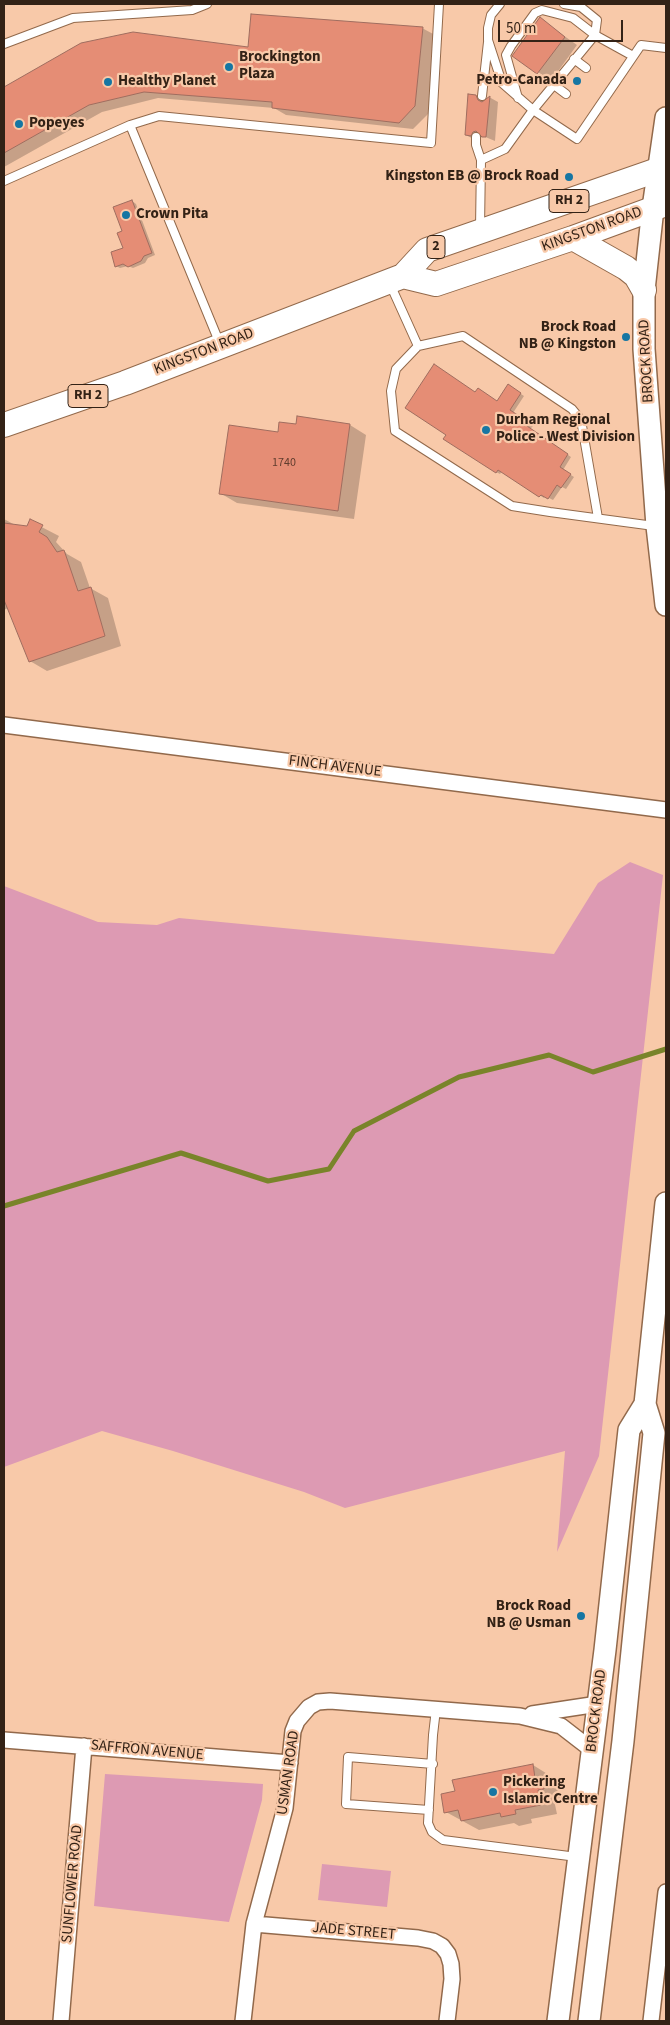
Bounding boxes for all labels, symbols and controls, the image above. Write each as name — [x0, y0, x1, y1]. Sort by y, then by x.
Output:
scale bar — [500, 10, 625, 42]
text: 50 m — [506, 18, 536, 39]
place label: Brockington Plaza — [239, 49, 321, 84]
marker: Brockington Plaza — [223, 61, 235, 73]
place label: Petro-Canada — [476, 72, 567, 90]
place label: Healthy Planet — [118, 73, 216, 91]
marker: Petro-Canada — [571, 75, 583, 87]
marker: Healthy Planet — [102, 76, 114, 88]
place label: Popeyes — [29, 115, 84, 133]
marker: Popeyes — [13, 118, 25, 130]
place label: Kingston EB @ Brock Road — [385, 168, 559, 186]
marker: Kingston EB @ Brock Road — [563, 171, 575, 183]
road number: RH 2 — [549, 190, 589, 212]
street label: KINGSTON ROAD — [539, 204, 645, 256]
place label: Crown Pita — [136, 206, 208, 224]
marker: Crown Pita — [120, 209, 132, 221]
road number: 2 — [427, 236, 445, 258]
place label: Brock Road NB @ Kingston — [519, 319, 616, 354]
street label: BROCK ROAD — [636, 319, 658, 403]
street label: KINGSTON ROAD — [152, 325, 256, 379]
marker: Brock Road NB @ Kingston — [620, 331, 632, 343]
road number: RH 2 — [68, 384, 108, 408]
place label: Durham Regional Police - West Division — [496, 412, 635, 447]
marker: Durham Regional Police - West Division — [480, 424, 492, 436]
house number: 1740 — [272, 456, 296, 470]
street label: FINCH AVENUE — [288, 752, 382, 782]
place label: Brock Road NB @ Usman — [487, 1598, 571, 1633]
marker: Brock Road NB @ Usman — [575, 1610, 587, 1622]
street label: BROCK ROAD — [583, 1669, 611, 1753]
street label: USMAN ROAD — [274, 1730, 304, 1816]
street label: SAFFRON AVENUE — [90, 1737, 204, 1765]
place label: Pickering Islamic Centre — [503, 1774, 598, 1809]
marker: Pickering Islamic Centre — [487, 1786, 499, 1798]
street label: SUNFLOWER ROAD — [59, 1824, 87, 1944]
street label: JADE STREET — [312, 1919, 396, 1945]

